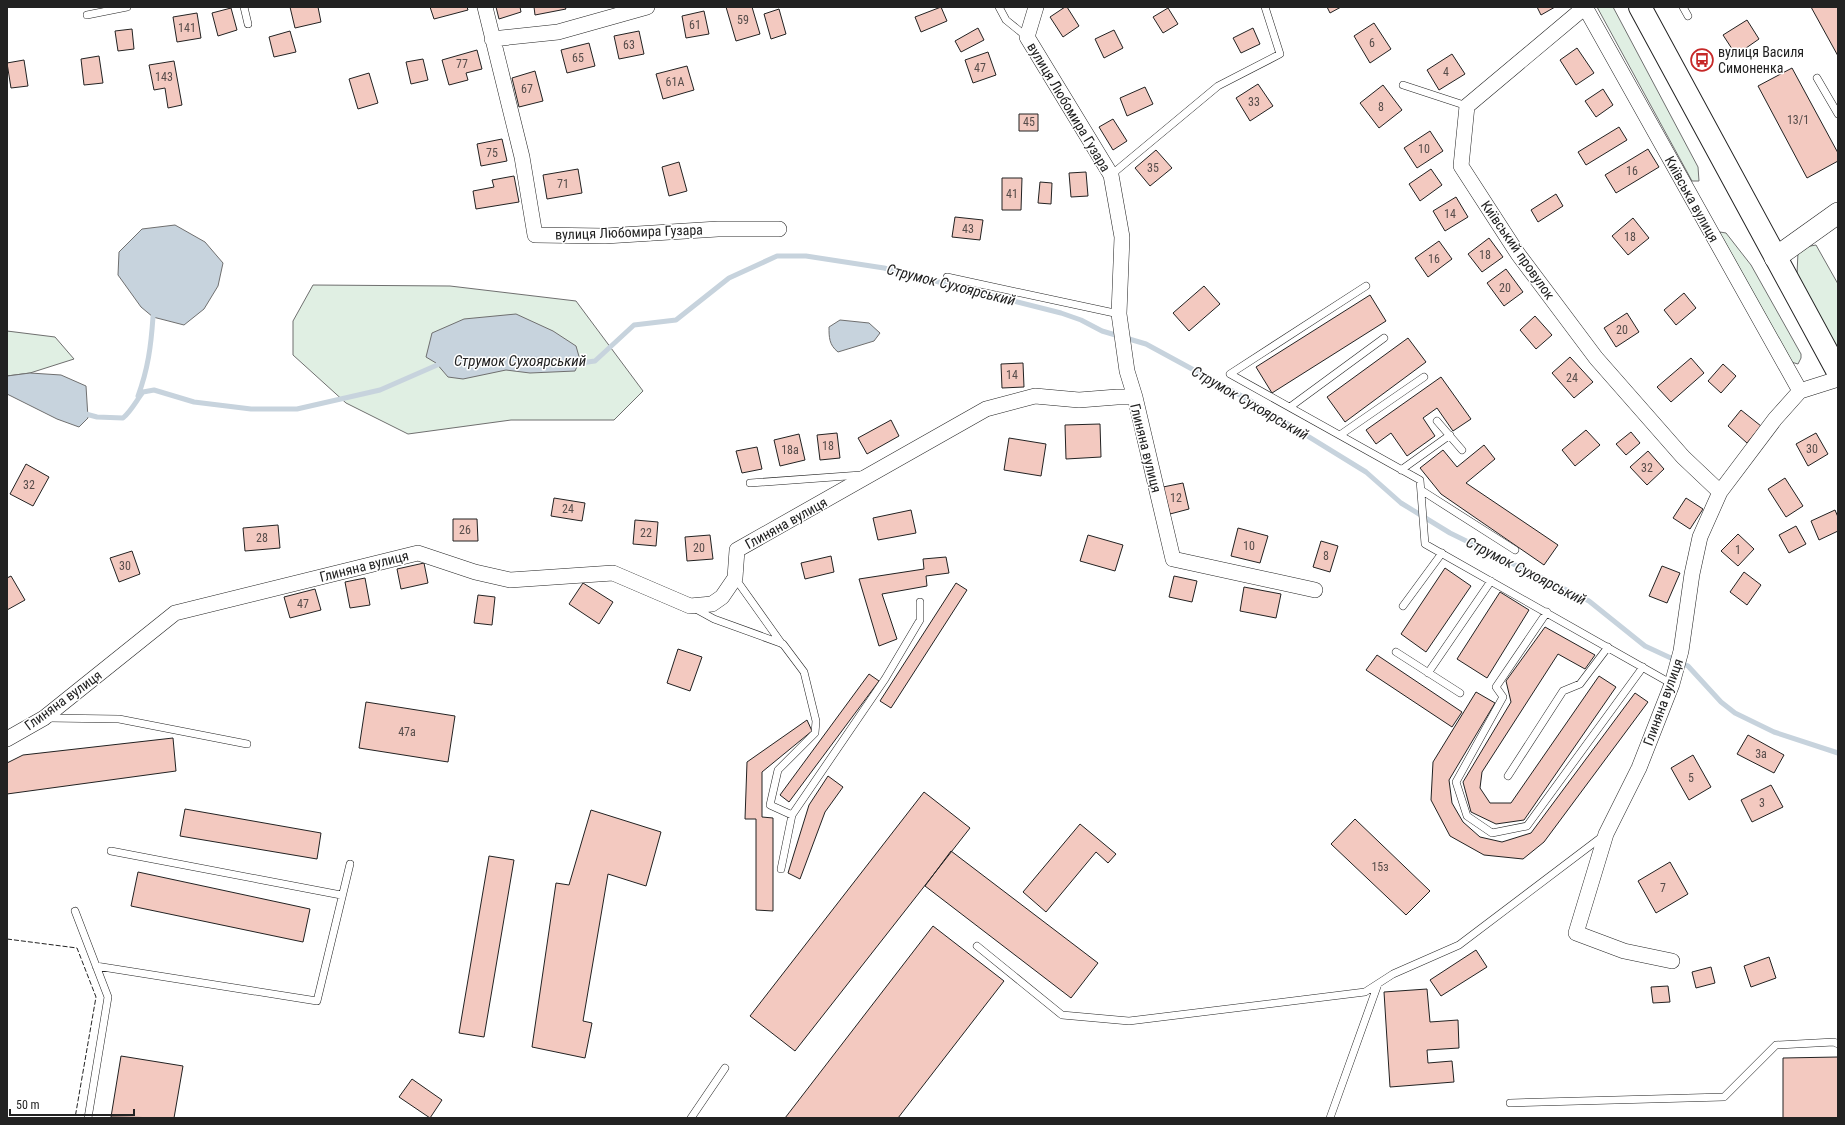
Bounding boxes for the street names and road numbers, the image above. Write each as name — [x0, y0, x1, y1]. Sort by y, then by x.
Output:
street label: вулиця Любомира Гузара — [1024, 40, 1114, 174]
street label: Київська вулиця — [1662, 153, 1722, 245]
street label: Київський провулок — [1478, 197, 1558, 303]
street label: вулиця Любомира Гузара — [555, 221, 703, 243]
street label: Глиняна вулиця — [1127, 402, 1165, 494]
street label: Глиняна вулиця — [742, 494, 830, 552]
street label: Глиняна вулиця — [318, 547, 410, 585]
street label: Глиняна вулиця — [1640, 656, 1686, 748]
street label: Глиняна вулиця — [21, 667, 105, 733]

